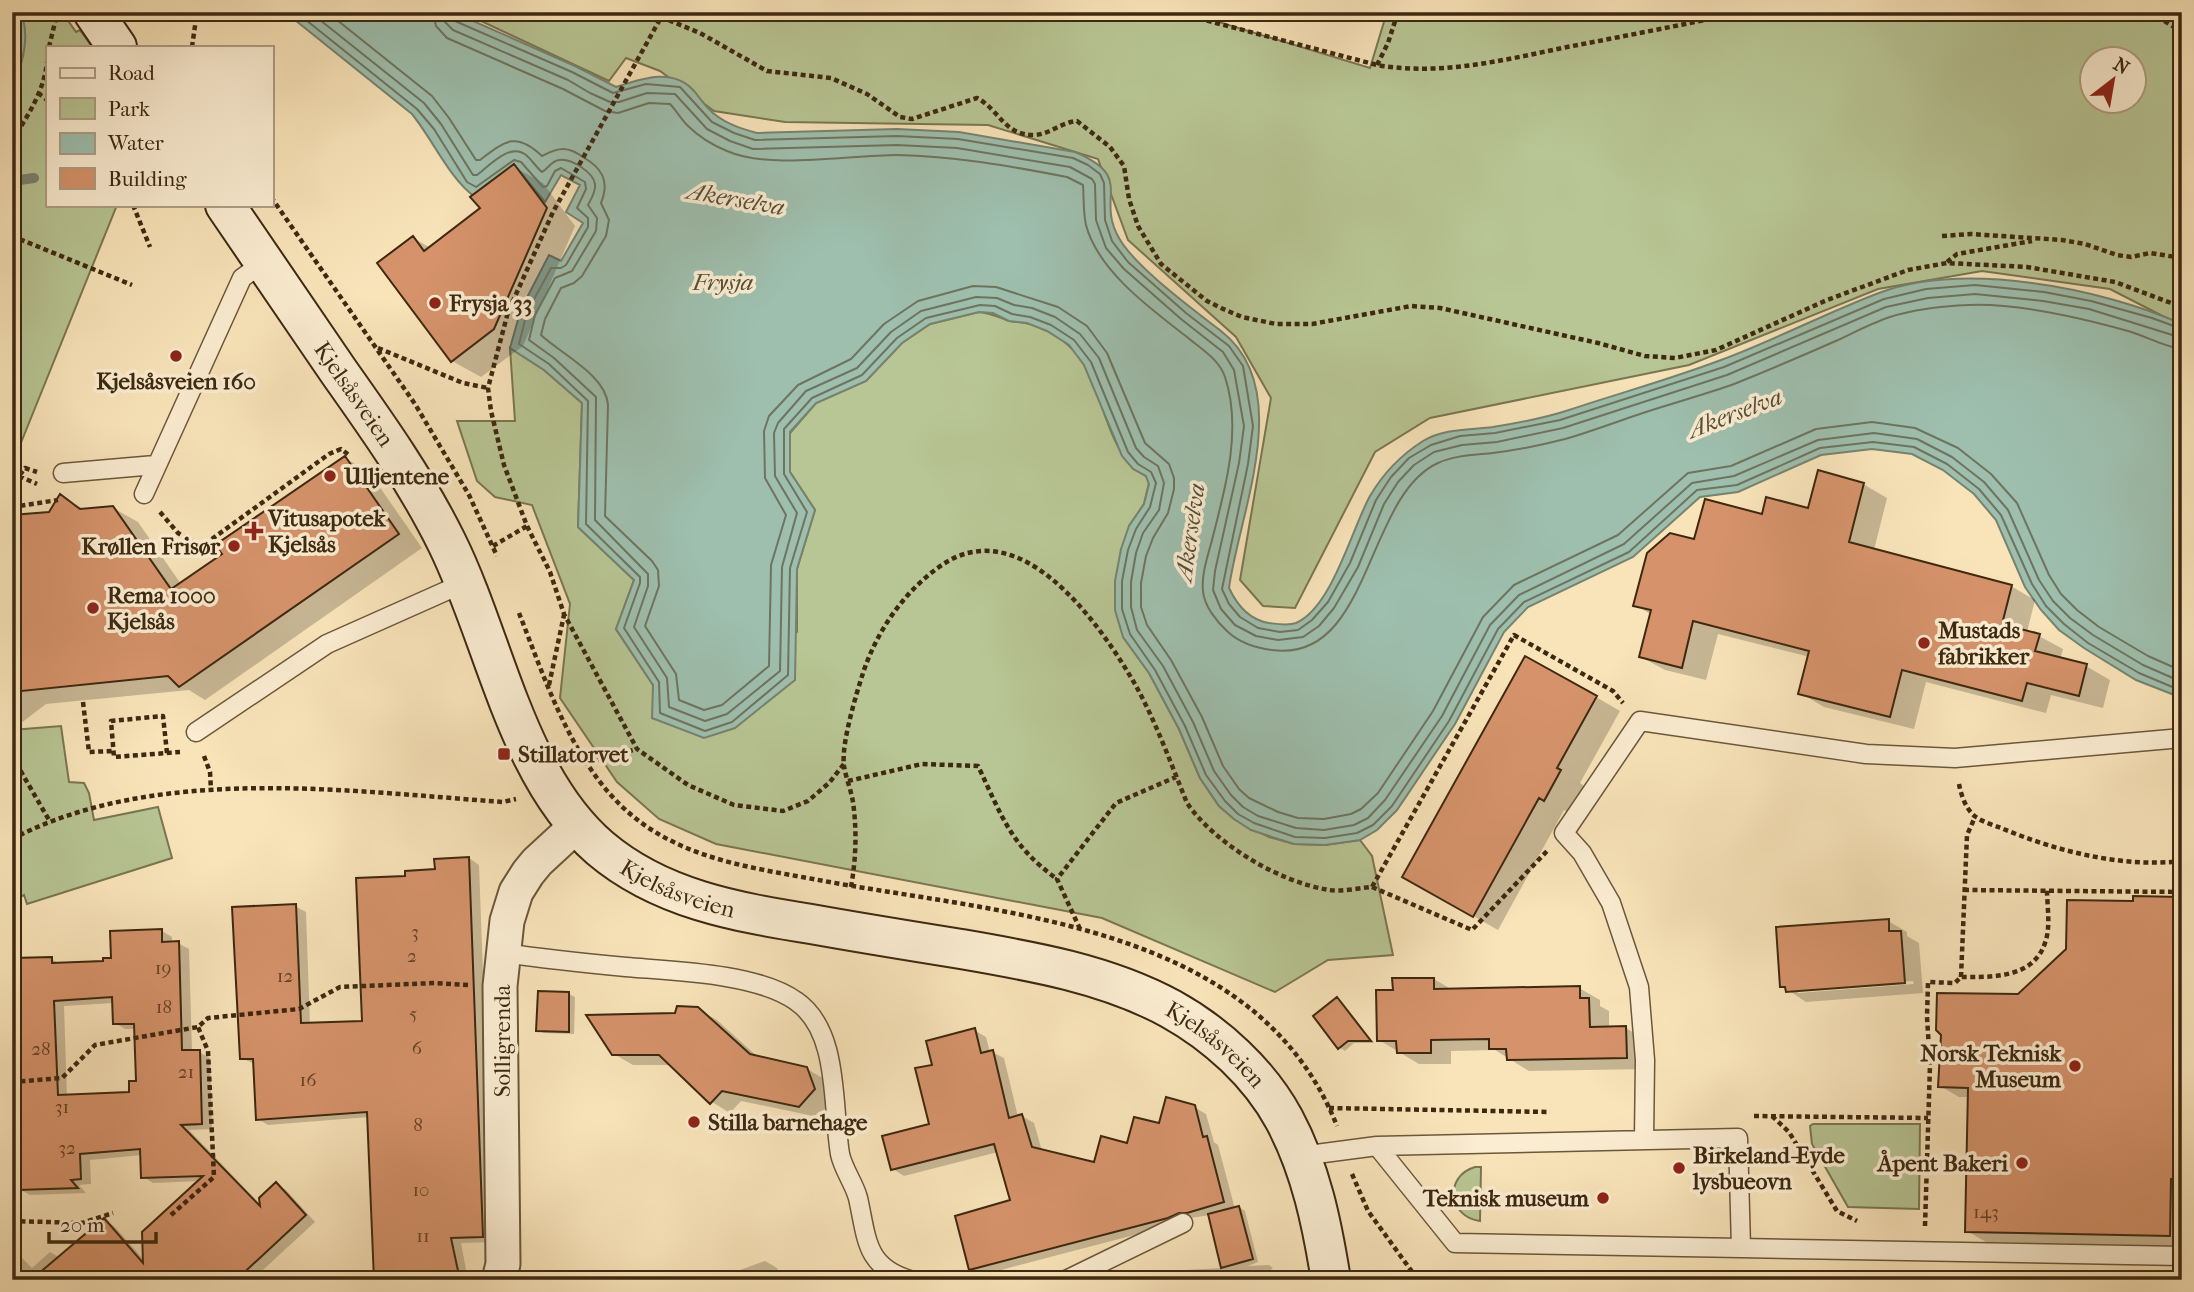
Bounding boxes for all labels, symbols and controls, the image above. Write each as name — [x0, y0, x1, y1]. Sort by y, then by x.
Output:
legend — [46, 46, 273, 206]
north arrow — [2078, 46, 2148, 116]
text: N — [2109, 53, 2134, 80]
text: Road — [108, 61, 155, 85]
text: Park — [108, 97, 150, 121]
text: Water — [107, 131, 164, 155]
text: Building — [108, 167, 187, 191]
water label: Akerselva — [682, 176, 787, 221]
water label: Frysja — [692, 268, 753, 296]
place label: Frysja 33 — [448, 290, 532, 317]
marker: Frysja 33 — [427, 295, 443, 311]
street label: Kjelsåsveien — [308, 337, 400, 452]
marker: Kjelsåsveien 160 — [168, 348, 184, 364]
place label: Kjelsåsveien 160 — [96, 368, 256, 395]
water label: Akerselva — [1681, 382, 1786, 445]
place label: Ulljentene — [343, 463, 450, 490]
marker: Ulljentene — [322, 468, 338, 484]
water label: Akerselva — [1169, 481, 1211, 585]
place label: Vitusapotek Kjelsås — [267, 505, 386, 558]
marker: Vitusapotek Kjelsås — [246, 523, 262, 539]
place label: Krøllen Frisør — [81, 533, 221, 560]
marker: Krøllen Frisør — [226, 538, 242, 554]
place label: Rema 1000 Kjelsås — [107, 582, 216, 635]
marker: Rema 1000 Kjelsås — [85, 600, 101, 616]
place label: Mustads fabrikker — [1937, 617, 2030, 670]
marker: Mustads fabrikker — [1916, 635, 1932, 651]
place label: Stillatorvet — [518, 741, 629, 768]
marker: Stillatorvet — [496, 746, 512, 762]
street label: Kjelsåsveien — [615, 854, 738, 924]
house number: 3 — [411, 921, 419, 943]
house number: 2 — [407, 945, 417, 967]
house number: 19 — [155, 957, 171, 979]
house number: 12 — [277, 965, 294, 987]
street label: Solligrenda — [489, 984, 516, 1097]
house number: 18 — [156, 996, 172, 1018]
street label: Kjelsåsveien — [1161, 996, 1271, 1094]
house number: 5 — [409, 1003, 417, 1025]
house number: 6 — [412, 1037, 423, 1059]
house number: 28 — [31, 1038, 51, 1060]
place label: Norsk Teknisk Museum — [1920, 1040, 2062, 1093]
marker: Norsk Teknisk Museum — [2067, 1058, 2083, 1074]
house number: 21 — [178, 1061, 194, 1083]
house number: 16 — [300, 1069, 317, 1091]
house number: 31 — [55, 1096, 69, 1118]
place label: Stilla barnehage — [708, 1109, 868, 1136]
house number: 8 — [413, 1114, 423, 1136]
marker: Stilla barnehage — [686, 1114, 702, 1130]
house number: 32 — [58, 1137, 76, 1159]
place label: Birkeland-Eyde lysbueovn — [1692, 1142, 1845, 1195]
place label: Åpent Bakeri — [1876, 1149, 2008, 1177]
marker: Åpent Bakeri — [2014, 1155, 2030, 1171]
marker: Birkeland-Eyde lysbueovn — [1671, 1160, 1687, 1176]
house number: 10 — [412, 1179, 430, 1201]
place label: Teknisk museum — [1422, 1185, 1590, 1212]
marker: Teknisk museum — [1595, 1190, 1611, 1206]
scale bar — [49, 1201, 156, 1245]
house number: 143 — [1973, 1201, 1999, 1223]
text: 20 m — [60, 1213, 105, 1237]
house number: 11 — [416, 1225, 430, 1247]

